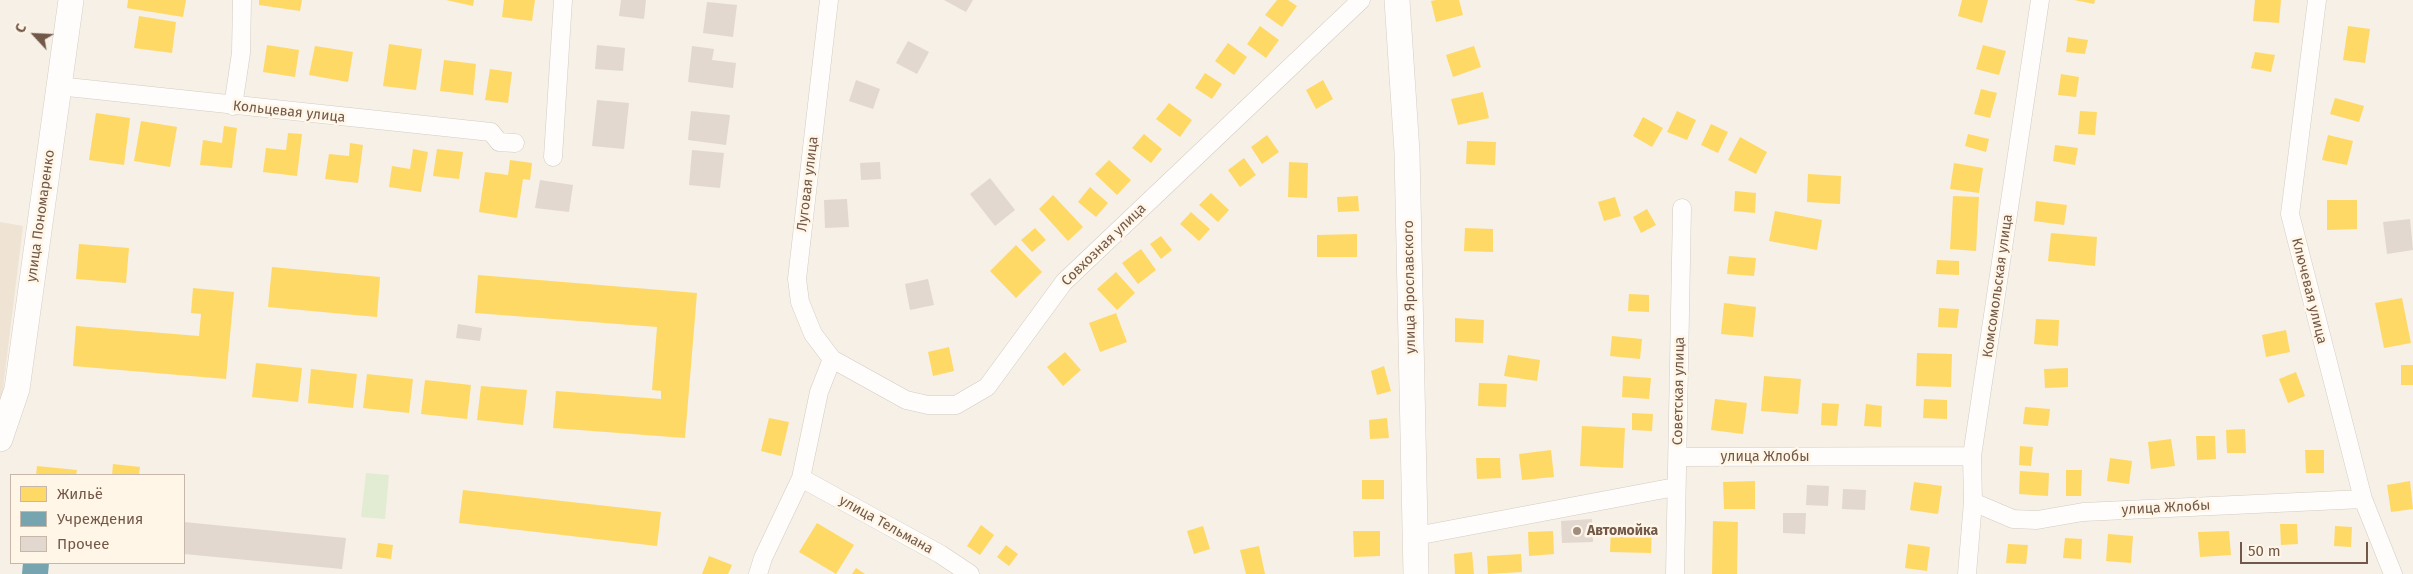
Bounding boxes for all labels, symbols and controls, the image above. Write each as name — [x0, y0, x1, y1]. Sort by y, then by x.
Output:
north arrow — [10, 10, 60, 60]
text: С — [12, 21, 30, 36]
street label: Кольцевая улица — [232, 98, 346, 126]
street label: Луговая улица — [794, 135, 822, 233]
street label: улица Пономаренко — [23, 149, 59, 283]
street label: Совхозная улица — [1058, 200, 1150, 290]
street label: Комсомольская улица — [1980, 213, 2016, 359]
street label: улица Ярославского — [1400, 220, 1420, 354]
street label: Ключевая улица — [2288, 236, 2330, 346]
street label: Советская улица — [1670, 337, 1688, 445]
street label: улица Жлобы — [1721, 449, 1809, 465]
legend — [10, 474, 185, 564]
text: Жильё — [57, 485, 103, 503]
street label: улица Тельмана — [836, 492, 936, 558]
street label: улица Жлобы — [2121, 497, 2211, 519]
text: Учреждения — [57, 510, 143, 528]
place label: Автомойка — [1587, 523, 1658, 539]
marker: Автомойка — [1571, 525, 1583, 537]
scale bar — [2243, 532, 2370, 564]
text: Прочее — [57, 535, 109, 553]
text: 50 m — [2248, 542, 2281, 560]

